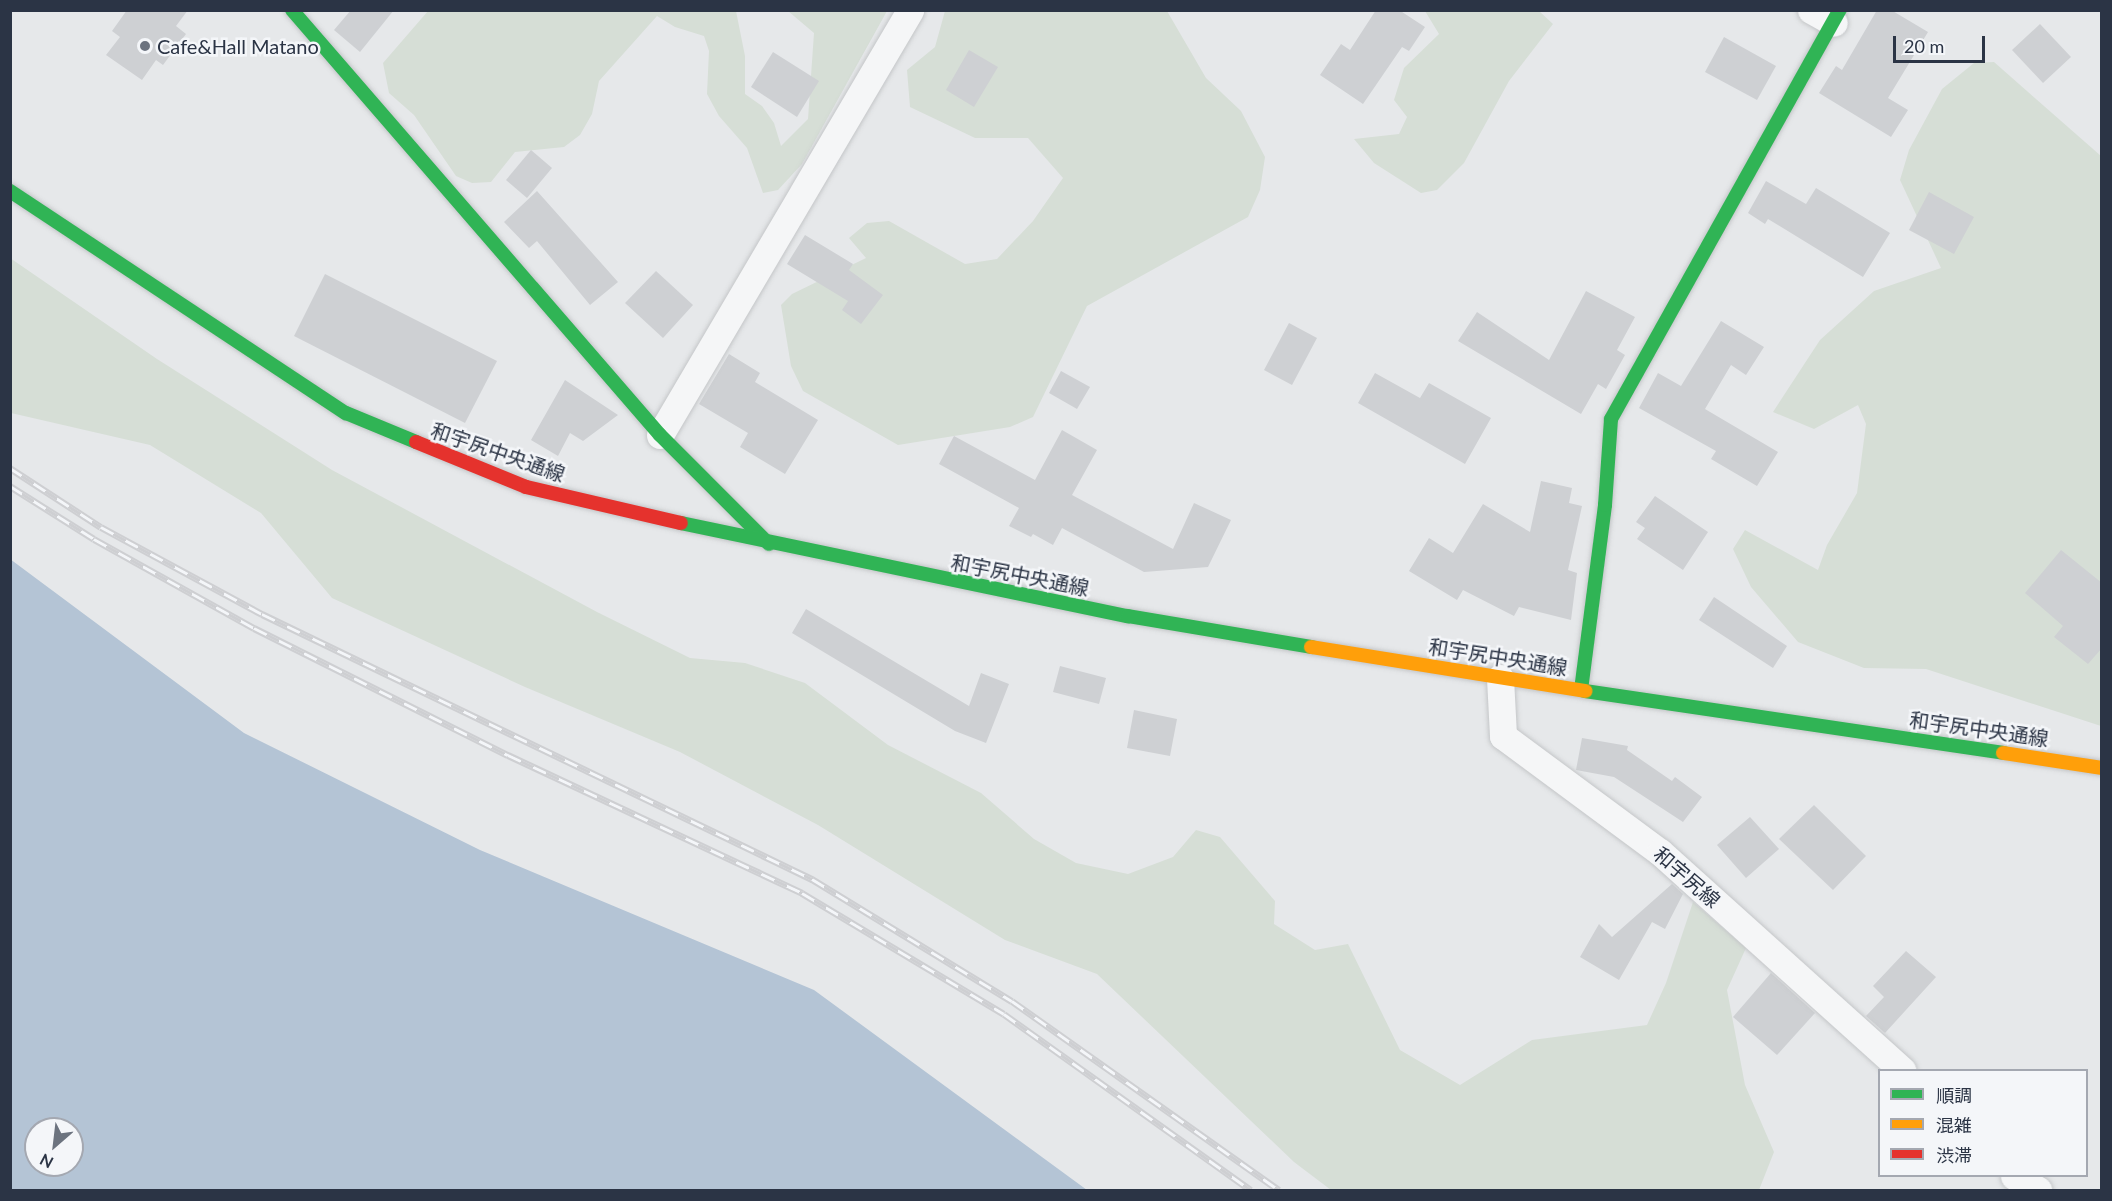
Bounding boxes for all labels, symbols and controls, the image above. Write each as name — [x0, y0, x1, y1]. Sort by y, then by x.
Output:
scale bar — [1896, 24, 1988, 62]
place label: Cafe&Hall Matano — [157, 34, 319, 58]
text: 20 m — [1904, 35, 1944, 57]
marker: Cafe&Hall Matano — [138, 39, 152, 53]
street label: 和宇尻中央通線 — [428, 418, 568, 486]
street label: 和宇尻中央通線 — [949, 550, 1091, 600]
street label: 和宇尻中央通線 — [1427, 634, 1569, 680]
street label: 和宇尻中央通線 — [1908, 707, 2050, 751]
street label: 和宇尻線 — [1649, 842, 1725, 912]
legend — [1878, 1069, 2088, 1177]
text: 順調 — [1936, 1084, 1972, 1106]
text: 混雑 — [1936, 1114, 1972, 1136]
north arrow — [24, 1117, 84, 1177]
text: 渋滞 — [1936, 1144, 1972, 1166]
text: N — [36, 1150, 56, 1173]

